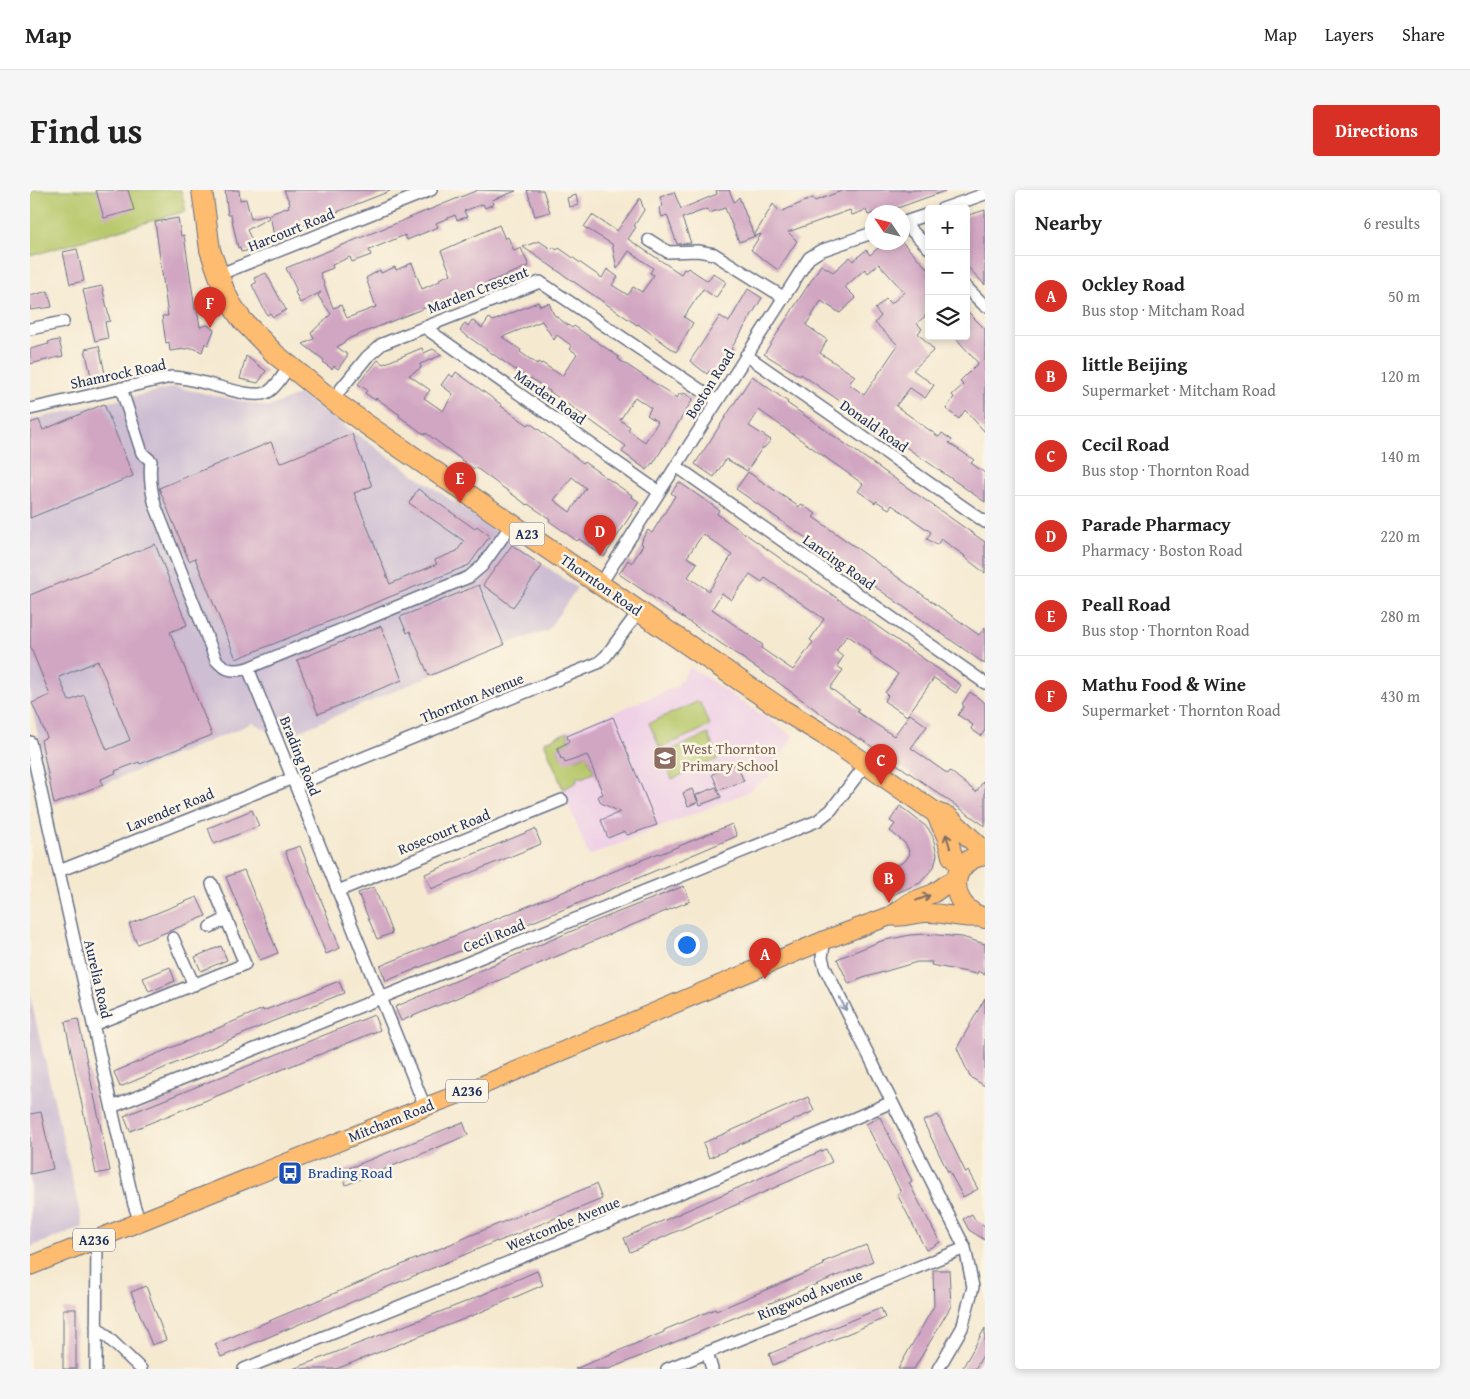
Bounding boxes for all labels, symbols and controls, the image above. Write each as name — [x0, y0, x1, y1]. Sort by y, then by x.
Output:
text: Map — [25, 17, 72, 52]
text: Map — [1264, 21, 1297, 48]
text: Layers — [1325, 21, 1374, 48]
text: Share — [1402, 21, 1445, 48]
text: Find us — [30, 105, 143, 156]
button: Directions — [1313, 105, 1440, 156]
street label: Harcourt Road — [244, 203, 337, 256]
north arrow — [865, 205, 910, 250]
map controls — [925, 205, 970, 340]
button: + — [925, 205, 970, 250]
text: Nearby — [1035, 207, 1102, 238]
text: 6 results — [1363, 211, 1420, 235]
button: − — [925, 250, 970, 295]
street label: Marden Crescent — [424, 260, 532, 318]
text: Ockley Road — [1082, 270, 1185, 298]
text: A — [1046, 284, 1056, 308]
text: 50 m — [1388, 284, 1420, 308]
pin: F — [194, 287, 226, 328]
button: layers — [925, 295, 970, 340]
text: Bus stop · Mitcham Road — [1082, 298, 1245, 322]
street label: Boston Road — [680, 345, 739, 422]
text: little Beijing — [1082, 350, 1187, 378]
street label: Shamrock Road — [68, 353, 168, 394]
street label: Marden Road — [510, 364, 591, 429]
text: B — [1046, 364, 1056, 388]
text: 120 m — [1380, 364, 1420, 388]
text: Supermarket · Mitcham Road — [1082, 378, 1276, 402]
street label: Donald Road — [836, 394, 913, 457]
text: Cecil Road — [1082, 430, 1169, 458]
text: C — [1046, 444, 1056, 468]
text: 140 m — [1380, 444, 1420, 468]
text: Bus stop · Thornton Road — [1082, 458, 1250, 482]
pin: E — [444, 462, 476, 503]
text: Parade Pharmacy — [1082, 510, 1231, 538]
pin: D — [584, 515, 616, 556]
road number: A23 — [510, 522, 544, 546]
text: D — [1046, 524, 1056, 548]
text: 220 m — [1380, 524, 1420, 548]
street label: Lancing Road — [799, 529, 880, 594]
text: Pharmacy · Boston Road — [1082, 538, 1243, 562]
street label: Thornton Road — [556, 549, 646, 620]
text: Peall Road — [1082, 590, 1171, 618]
text: E — [1047, 604, 1055, 628]
text: 280 m — [1380, 604, 1420, 628]
text: Bus stop · Thornton Road — [1082, 618, 1250, 642]
street label: Thornton Avenue — [417, 667, 527, 728]
text: Mathu Food & Wine — [1082, 670, 1246, 698]
text: F — [1047, 684, 1055, 708]
text: 430 m — [1380, 684, 1420, 708]
text: Supermarket · Thornton Road — [1082, 698, 1281, 722]
street label: Brading Road — [275, 713, 326, 799]
place label: West Thornton Primary School — [682, 738, 778, 776]
pin: C — [865, 744, 897, 785]
school or university icon: West Thornton Primary School — [652, 745, 678, 771]
street label: Lavender Road — [123, 782, 217, 837]
street label: Rosecourt Road — [395, 803, 493, 860]
one-way arrow — [943, 834, 953, 850]
pin: B — [873, 862, 905, 903]
one-way arrow — [915, 892, 930, 901]
street label: Cecil Road — [460, 914, 528, 957]
your location — [674, 932, 700, 958]
street label: Aurelia Road — [79, 937, 118, 1020]
pin: A — [749, 938, 781, 979]
one-way arrow — [839, 996, 848, 1011]
road number: A236 — [446, 1079, 488, 1102]
street label: Mitcham Road — [345, 1094, 437, 1147]
bus stop icon: Brading Road — [277, 1160, 303, 1186]
place label: Brading Road — [308, 1162, 392, 1183]
street label: Westcombe Avenue — [503, 1191, 623, 1256]
road number: A236 — [73, 1228, 115, 1252]
street label: Ringwood Avenue — [754, 1264, 866, 1325]

